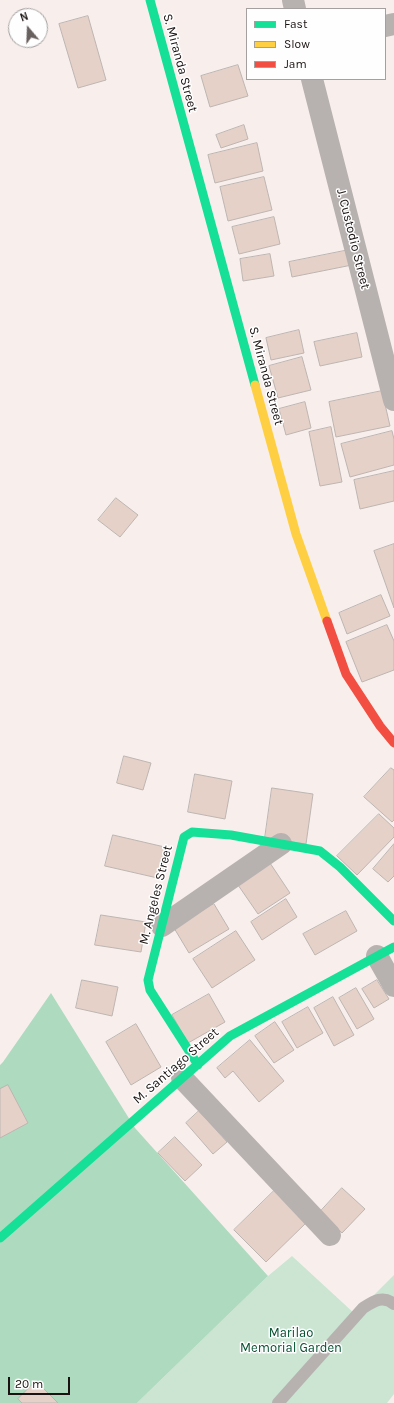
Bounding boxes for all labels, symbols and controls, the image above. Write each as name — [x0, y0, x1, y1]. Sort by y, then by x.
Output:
north arrow — [8, 8, 48, 48]
legend — [246, 8, 386, 80]
text: N — [18, 10, 30, 25]
street label: S. Miranda Street — [159, 12, 201, 114]
text: Fast — [284, 17, 307, 31]
text: Slow — [284, 37, 310, 51]
text: Jam — [284, 57, 307, 71]
street label: J. Custodio Street — [333, 187, 373, 291]
street label: S. Miranda Street — [245, 325, 287, 427]
street label: M. Angeles Street — [136, 844, 176, 946]
street label: M. Santiago Street — [130, 1025, 222, 1107]
park label: Marilao Memorial Garden — [240, 1325, 342, 1356]
scale bar — [10, 1369, 72, 1395]
text: 20 m — [15, 1377, 43, 1391]

